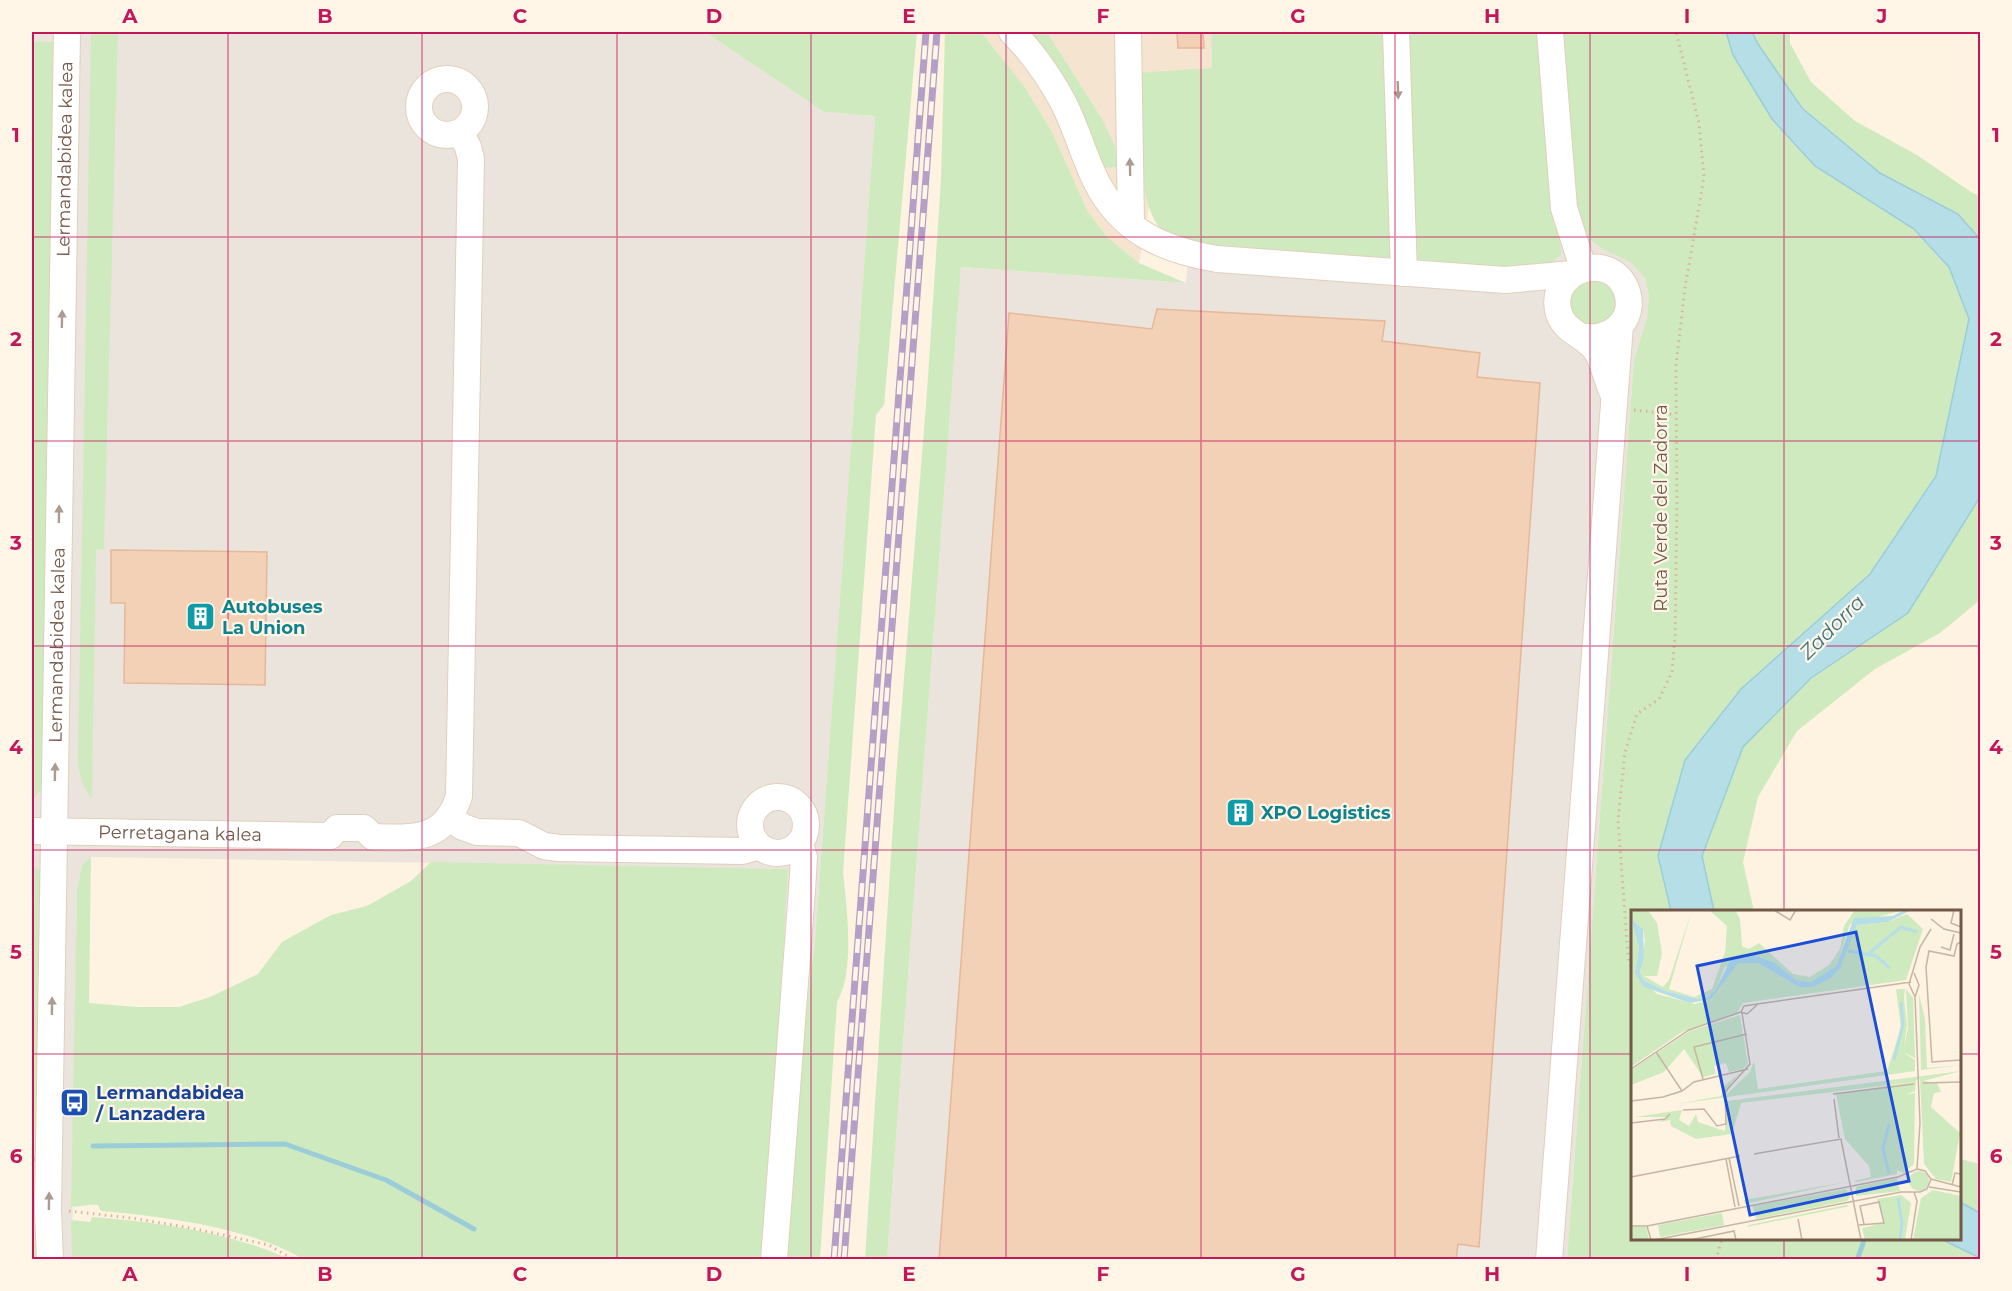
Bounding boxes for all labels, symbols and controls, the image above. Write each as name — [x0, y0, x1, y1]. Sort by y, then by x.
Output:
text: A — [121, 4, 138, 28]
text: B — [317, 4, 333, 28]
text: C — [513, 4, 528, 28]
text: D — [706, 4, 722, 28]
text: E — [902, 4, 916, 28]
text: F — [1097, 4, 1110, 28]
text: G — [1290, 4, 1306, 28]
text: H — [1484, 4, 1500, 28]
text: I — [1684, 4, 1690, 28]
text: J — [1876, 4, 1887, 28]
street label: Lermandabidea kalea — [52, 61, 78, 257]
one-way arrow — [1394, 80, 1403, 99]
text: 1 — [12, 123, 20, 147]
text: 1 — [1992, 123, 2000, 147]
one-way arrow — [1125, 157, 1135, 176]
one-way arrow — [58, 310, 67, 329]
text: 2 — [10, 327, 22, 351]
text: 2 — [1990, 327, 2002, 351]
street label: Ruta Verde del Zadorra — [1650, 404, 1672, 612]
one-way arrow — [54, 505, 64, 524]
text: 3 — [9, 531, 22, 555]
text: 3 — [1989, 531, 2002, 555]
street label: Lermandabidea kalea — [45, 547, 70, 743]
water label: Zadorra — [1794, 590, 1869, 665]
place label: Autobuses La Union — [221, 596, 323, 639]
building icon: Autobuses La Union — [185, 601, 217, 633]
text: 4 — [9, 735, 23, 759]
text: 4 — [1989, 735, 2003, 759]
one-way arrow — [50, 763, 60, 782]
building icon: XPO Logistics — [1224, 797, 1256, 829]
place label: XPO Logistics — [1261, 802, 1391, 824]
street label: Perretagana kalea — [98, 821, 262, 846]
inset map — [1631, 910, 1961, 1240]
text: 5 — [10, 940, 22, 964]
text: 5 — [1990, 940, 2002, 964]
one-way arrow — [47, 997, 56, 1016]
place label: Lermandabidea / Lanzadera — [95, 1082, 244, 1125]
bus stop icon: Lermandabidea / Lanzadera — [59, 1087, 91, 1119]
text: 6 — [10, 1144, 23, 1168]
text: 6 — [1990, 1144, 2003, 1168]
one-way arrow — [44, 1192, 53, 1211]
text: A — [121, 1262, 138, 1286]
text: B — [317, 1262, 333, 1286]
text: C — [513, 1262, 528, 1286]
text: D — [706, 1262, 722, 1286]
text: E — [902, 1262, 916, 1286]
text: F — [1097, 1262, 1110, 1286]
text: G — [1290, 1262, 1306, 1286]
text: H — [1484, 1262, 1500, 1286]
text: I — [1684, 1262, 1690, 1286]
text: J — [1876, 1262, 1887, 1286]

